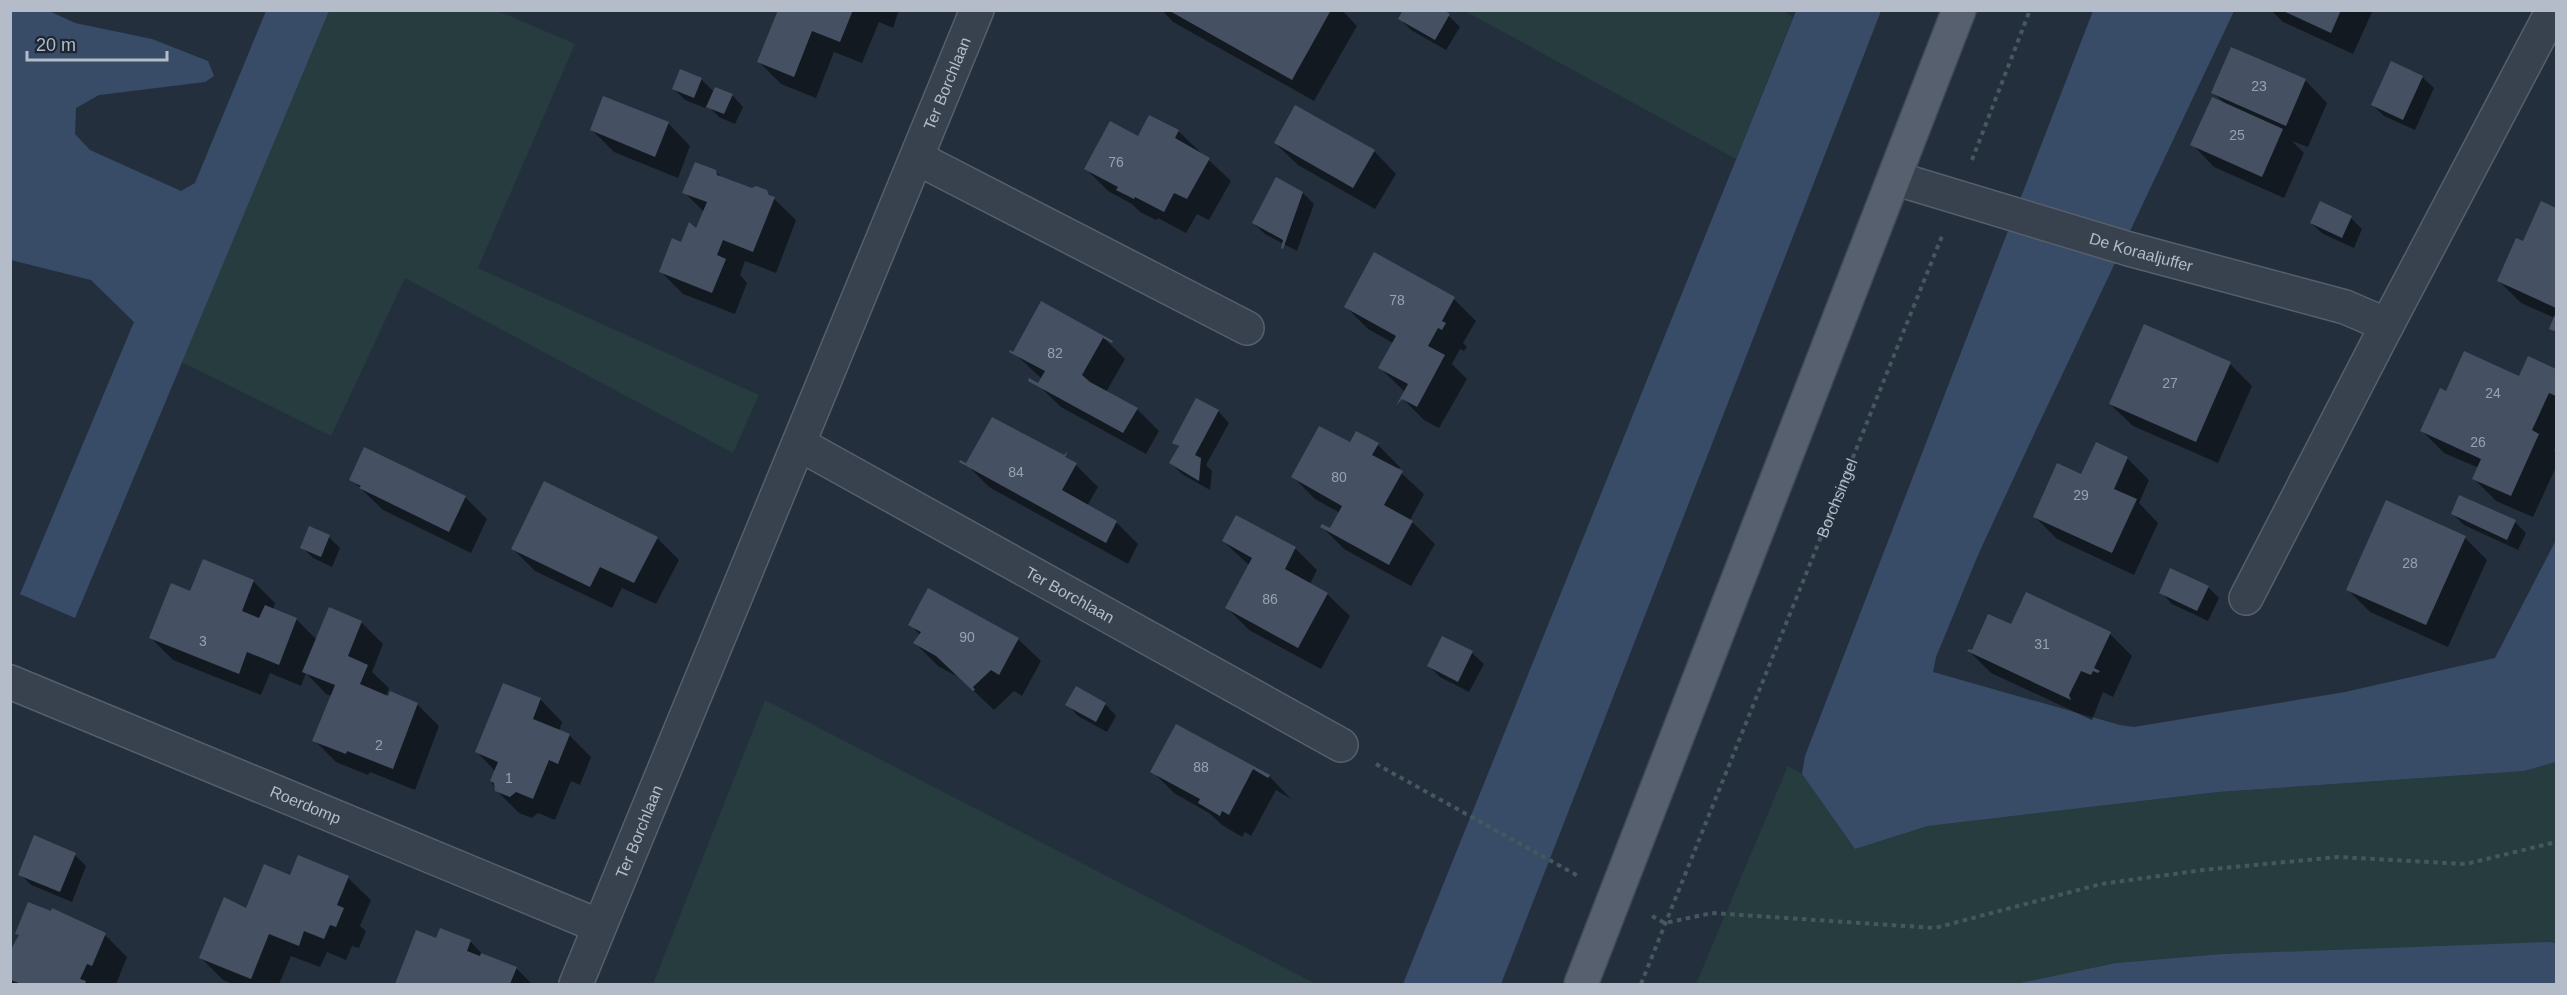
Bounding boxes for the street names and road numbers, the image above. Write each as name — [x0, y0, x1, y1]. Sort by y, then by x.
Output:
street label: Ter Borchlaan — [921, 35, 974, 132]
street label: De Koraaljuffer — [2087, 230, 2195, 275]
street label: Borchsingel — [1814, 456, 1861, 540]
street label: Ter Borchlaan — [1022, 564, 1117, 626]
street label: Roerdomp — [268, 783, 343, 827]
street label: Ter Borchlaan — [613, 783, 666, 881]

